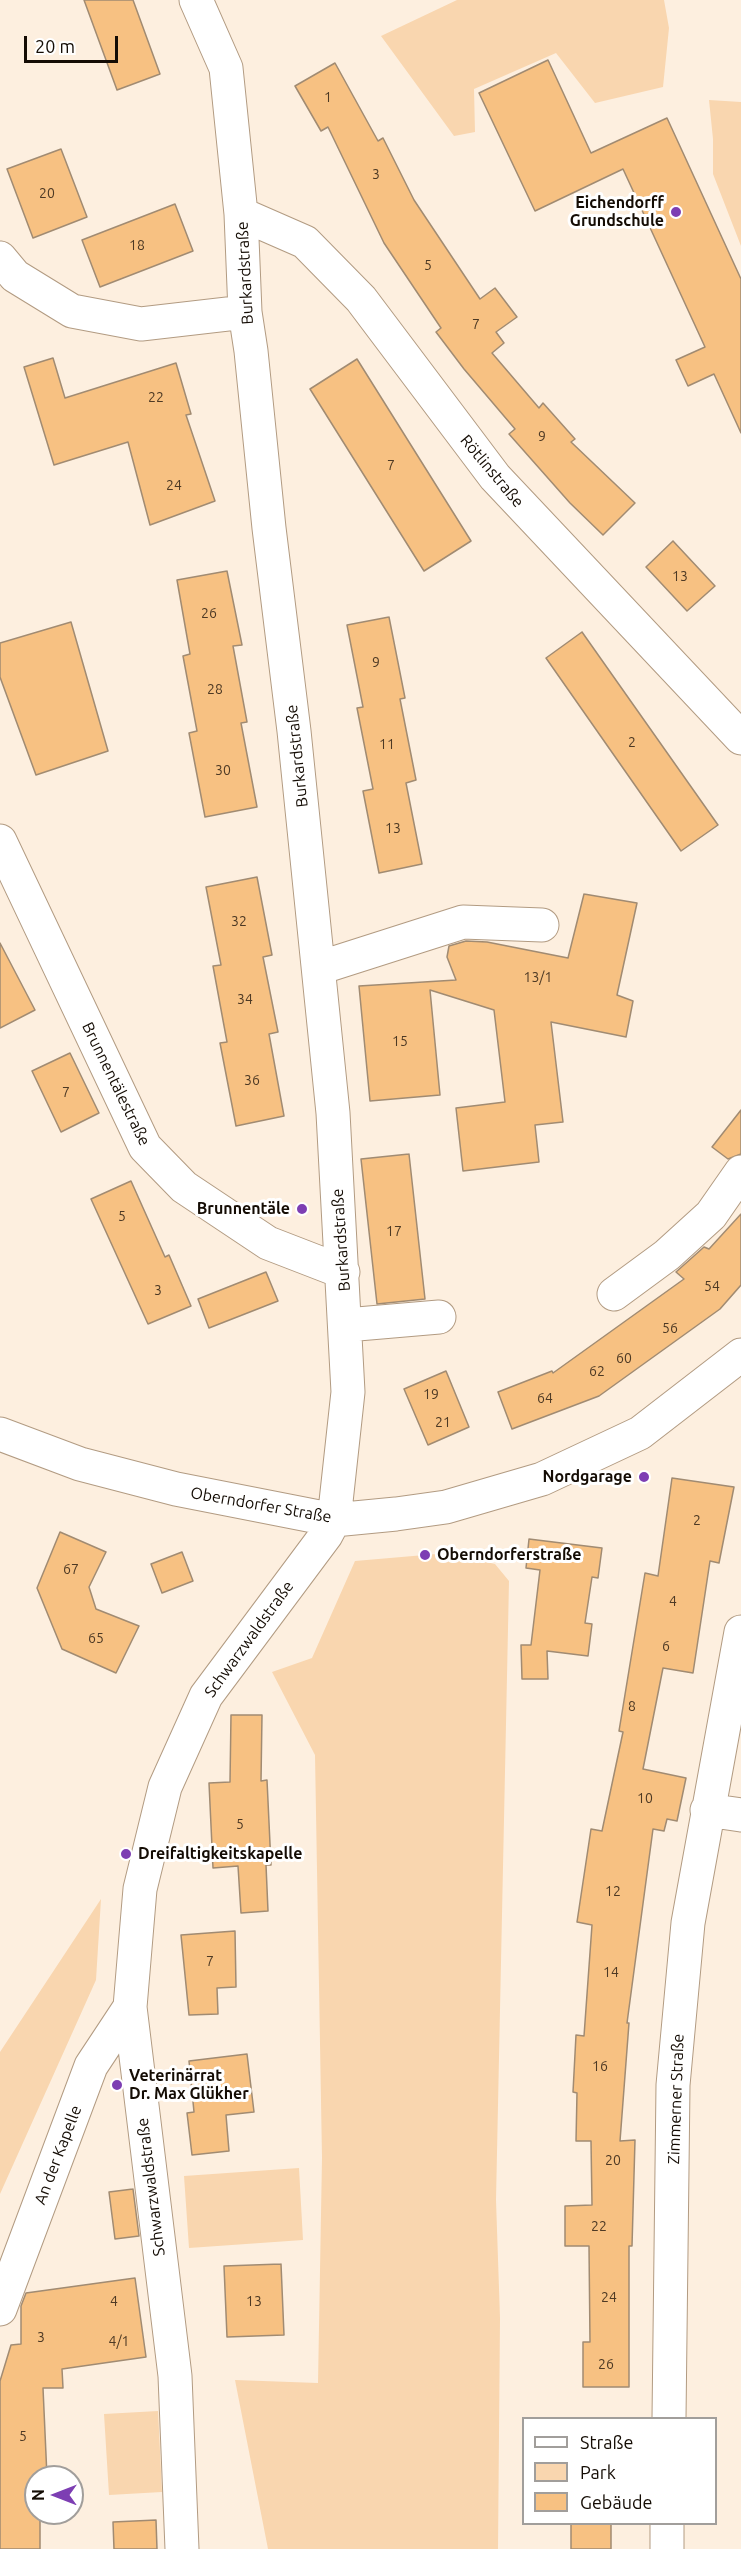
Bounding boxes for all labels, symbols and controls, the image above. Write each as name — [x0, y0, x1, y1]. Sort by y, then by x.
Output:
scale bar — [27, 24, 122, 62]
text: 20 m — [35, 36, 75, 56]
house number: 1 — [324, 89, 332, 105]
house number: 3 — [372, 166, 380, 182]
house number: 20 — [39, 185, 55, 201]
place label: Eichendorff Grundschule — [570, 193, 664, 231]
marker: Eichendorff Grundschule — [669, 205, 683, 219]
street label: Burkardstraße — [233, 221, 257, 325]
house number: 18 — [129, 237, 145, 253]
house number: 5 — [424, 257, 432, 273]
house number: 7 — [472, 316, 480, 332]
house number: 22 — [148, 389, 164, 405]
house number: 9 — [538, 428, 546, 444]
street label: Rötlinstraße — [456, 431, 528, 511]
house number: 7 — [387, 457, 395, 473]
house number: 24 — [166, 477, 182, 493]
house number: 13 — [672, 568, 688, 584]
house number: 26 — [201, 605, 217, 621]
house number: 9 — [372, 654, 380, 670]
house number: 28 — [207, 681, 223, 697]
street label: Burkardstraße — [282, 704, 312, 808]
house number: 2 — [628, 734, 636, 750]
house number: 11 — [379, 736, 395, 752]
house number: 30 — [215, 762, 231, 778]
house number: 13 — [385, 820, 401, 836]
house number: 32 — [231, 913, 247, 929]
house number: 13/1 — [524, 969, 552, 985]
house number: 34 — [237, 991, 253, 1007]
street label: Brunnentälestraße — [78, 1019, 154, 1149]
house number: 15 — [392, 1033, 408, 1049]
house number: 36 — [244, 1072, 260, 1088]
house number: 7 — [62, 1084, 70, 1100]
street label: Burkardstraße — [328, 1188, 354, 1292]
place label: Brunnentäle — [197, 1199, 290, 1219]
marker: Brunnentäle — [295, 1202, 309, 1216]
house number: 5 — [118, 1208, 126, 1224]
house number: 17 — [386, 1223, 402, 1239]
house number: 54 — [704, 1278, 720, 1294]
house number: 3 — [154, 1282, 162, 1298]
house number: 56 — [662, 1320, 678, 1336]
house number: 60 — [616, 1350, 632, 1366]
house number: 62 — [589, 1363, 605, 1379]
house number: 19 — [423, 1386, 439, 1402]
house number: 64 — [537, 1390, 553, 1406]
house number: 21 — [435, 1414, 451, 1430]
place label: Nordgarage — [543, 1467, 632, 1487]
marker: Nordgarage — [637, 1470, 651, 1484]
street label: Oberndorfer Straße — [189, 1483, 333, 1527]
house number: 2 — [693, 1512, 701, 1528]
place label: Oberndorferstraße — [437, 1545, 582, 1565]
marker: Oberndorferstraße — [418, 1548, 432, 1562]
house number: 67 — [63, 1561, 79, 1577]
street label: Schwarzwaldstraße — [200, 1577, 298, 1701]
house number: 4 — [669, 1593, 677, 1609]
house number: 65 — [88, 1630, 104, 1646]
house number: 6 — [662, 1638, 670, 1654]
house number: 8 — [628, 1698, 636, 1714]
house number: 10 — [637, 1790, 653, 1806]
house number: 5 — [236, 1816, 244, 1832]
place label: Dreifaltigkeitskapelle — [138, 1844, 302, 1864]
marker: Dreifaltigkeitskapelle — [119, 1847, 133, 1861]
house number: 12 — [605, 1883, 621, 1899]
house number: 7 — [206, 1953, 214, 1969]
house number: 14 — [603, 1964, 619, 1980]
street label: Zimmerner Straße — [664, 2033, 688, 2165]
house number: 16 — [592, 2058, 608, 2074]
place label: Veterinärrat Dr. Max Glükher — [129, 2066, 249, 2104]
marker: Veterinärrat Dr. Max Glükher — [110, 2078, 124, 2092]
street label: An der Kapelle — [30, 2103, 86, 2207]
street label: Schwarzwaldstraße — [133, 2117, 169, 2257]
house number: 20 — [605, 2152, 621, 2168]
house number: 22 — [591, 2218, 607, 2234]
house number: 24 — [601, 2289, 617, 2305]
house number: 4 — [110, 2293, 118, 2309]
house number: 13 — [246, 2293, 262, 2309]
house number: 3 — [37, 2329, 45, 2345]
house number: 4/1 — [109, 2333, 129, 2349]
house number: 26 — [598, 2356, 614, 2372]
legend — [522, 2417, 717, 2525]
house number: 5 — [19, 2428, 27, 2444]
text: Straße — [580, 2432, 633, 2452]
text: Park — [580, 2462, 616, 2482]
north arrow — [24, 2465, 84, 2525]
text: N — [29, 2489, 47, 2501]
text: Gebäude — [580, 2492, 652, 2512]

